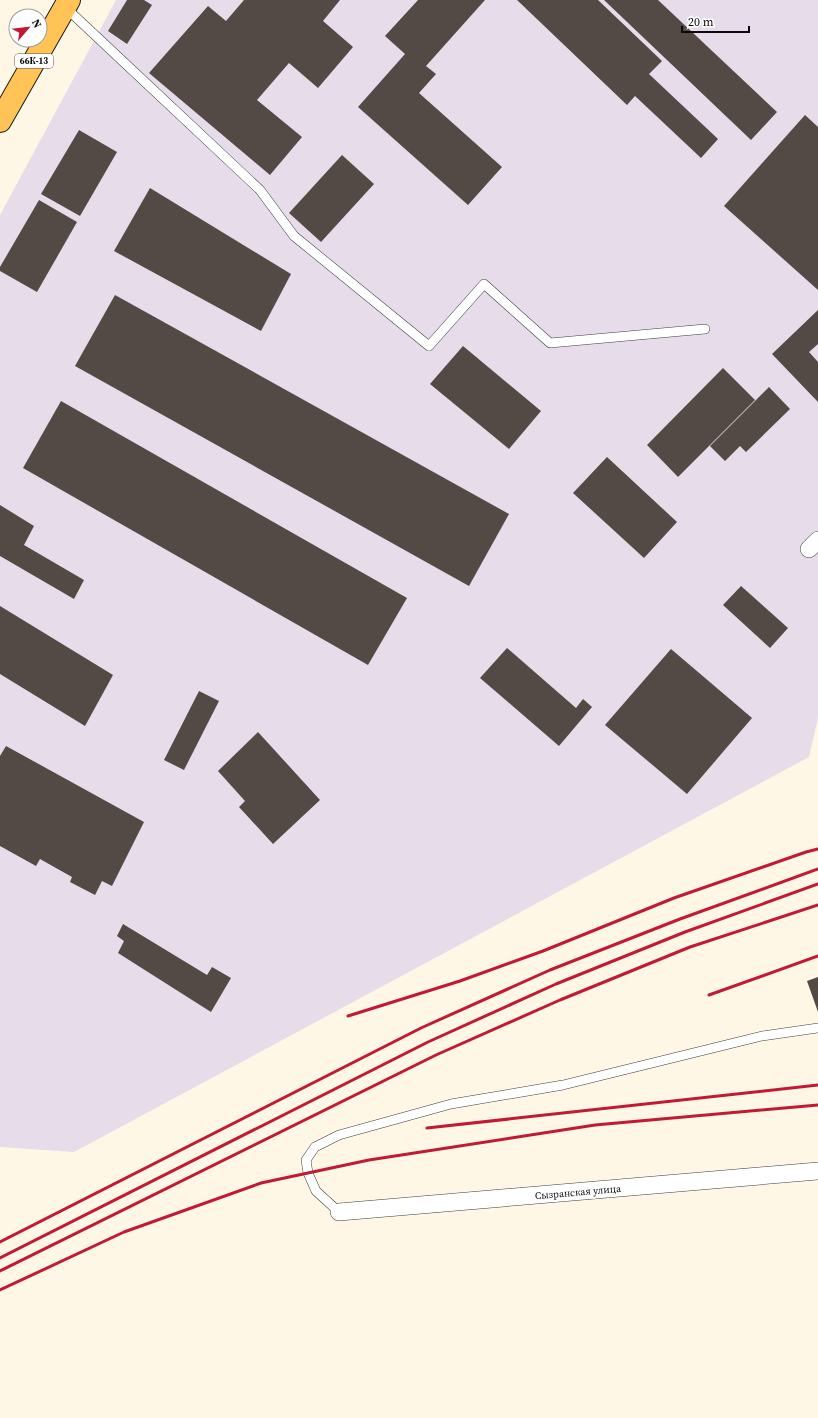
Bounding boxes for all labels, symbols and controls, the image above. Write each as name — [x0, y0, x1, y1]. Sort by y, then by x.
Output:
north arrow — [8, 8, 48, 48]
scale bar — [682, 8, 749, 34]
text: 20 m — [688, 14, 714, 30]
text: N — [28, 16, 45, 31]
road number: 66К-13 — [15, 54, 53, 68]
street label: Сызранская улица — [534, 1182, 622, 1202]

